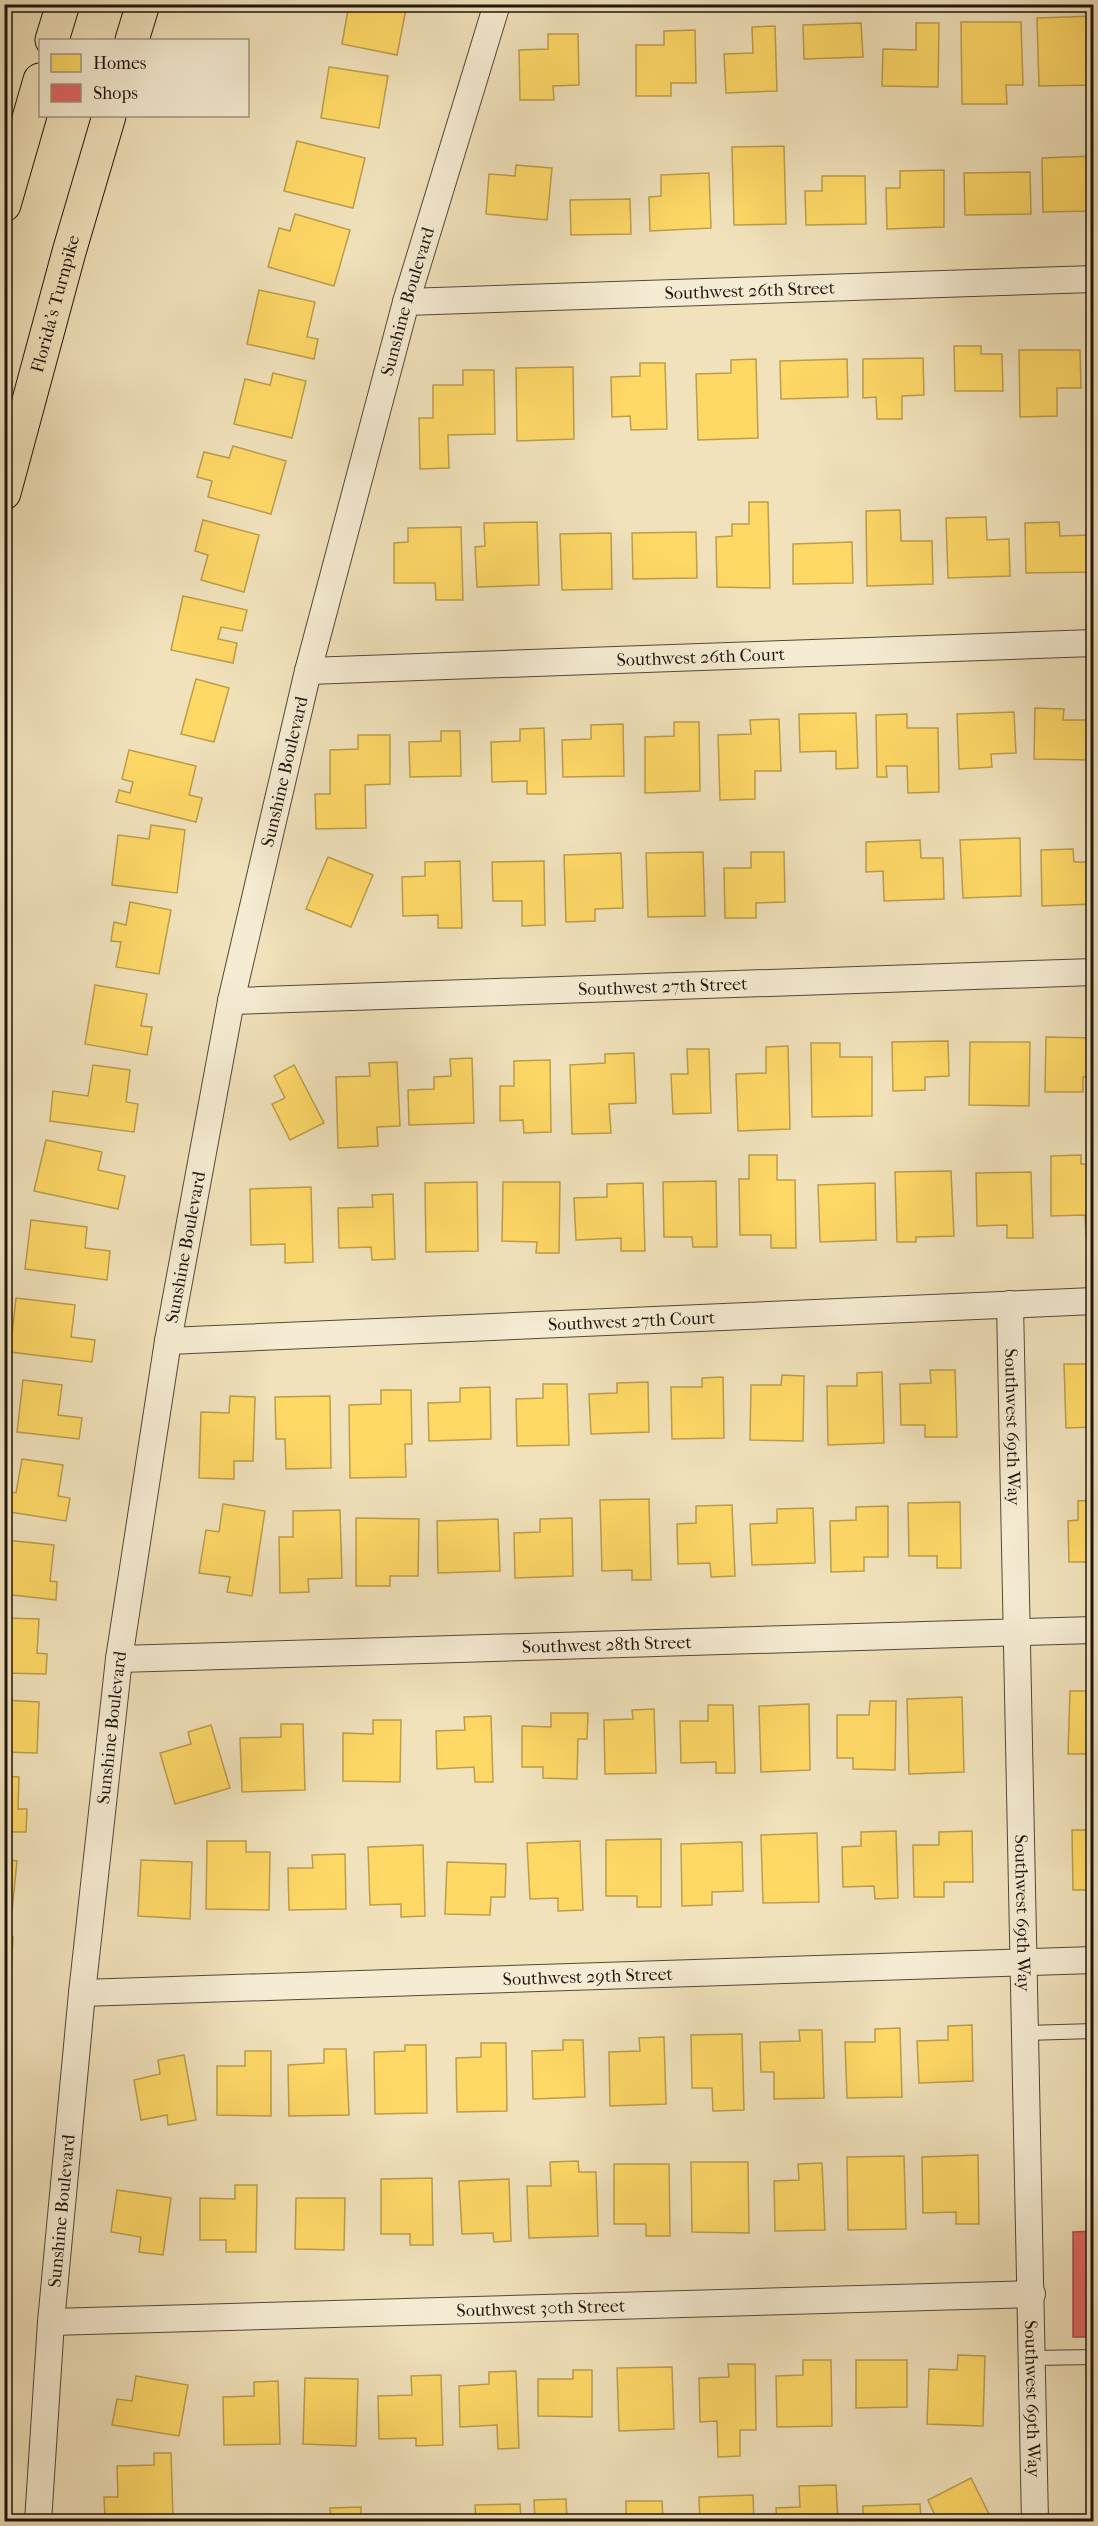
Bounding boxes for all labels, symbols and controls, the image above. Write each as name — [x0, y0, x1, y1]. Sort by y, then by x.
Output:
legend — [39, 39, 249, 117]
text: Homes — [93, 53, 147, 74]
text: Shops — [93, 83, 138, 104]
street label: Sunshine Boulevard — [377, 224, 439, 378]
street label: Florida's Turnpike — [27, 233, 84, 375]
street label: Southwest 26th Street — [664, 278, 836, 304]
street label: Southwest 26th Court — [616, 644, 786, 671]
street label: Sunshine Boulevard — [257, 694, 313, 849]
street label: Southwest 27th Street — [578, 974, 748, 1000]
street label: Sunshine Boulevard — [162, 1170, 210, 1325]
street label: Southwest 27th Court — [548, 1307, 716, 1336]
street label: Southwest 69th Way — [1000, 1348, 1024, 1507]
street label: Southwest 28th Street — [522, 1632, 693, 1658]
street label: Sunshine Boulevard — [93, 1649, 131, 1805]
street label: Southwest 69th Way — [1010, 1834, 1034, 1993]
street label: Southwest 29th Street — [502, 1964, 674, 1990]
street label: Sunshine Boulevard — [44, 2133, 80, 2289]
street label: Southwest 30th Street — [456, 2296, 626, 2321]
street label: Southwest 69th Way — [1020, 2320, 1044, 2479]

